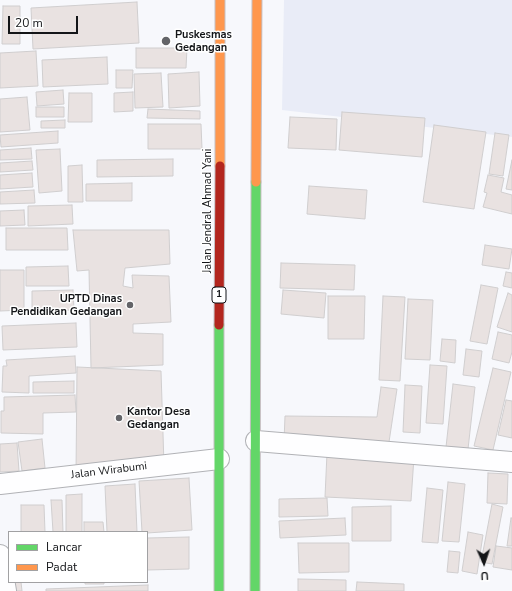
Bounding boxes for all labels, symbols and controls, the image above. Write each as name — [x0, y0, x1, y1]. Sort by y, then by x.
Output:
scale bar — [10, 8, 80, 34]
text: 20 m — [15, 15, 43, 31]
place label: Puskesmas Gedangan — [175, 28, 232, 54]
marker: Puskesmas Gedangan — [160, 35, 172, 47]
street label: Jalan Jendral Ahmad Yani — [201, 149, 215, 273]
road number: 1 — [212, 287, 226, 303]
place label: UPTD Dinas Pendidikan Gedangan — [10, 292, 122, 318]
marker: UPTD Dinas Pendidikan Gedangan — [125, 300, 135, 310]
place label: Kantor Desa Gedangan — [127, 405, 190, 431]
marker: Kantor Desa Gedangan — [114, 413, 124, 423]
street label: Jalan Wirabumi — [70, 460, 148, 482]
legend — [8, 531, 148, 583]
text: Lancar — [46, 539, 82, 555]
north arrow — [464, 543, 504, 583]
text: Padat — [46, 559, 77, 575]
text: U — [480, 568, 489, 583]

